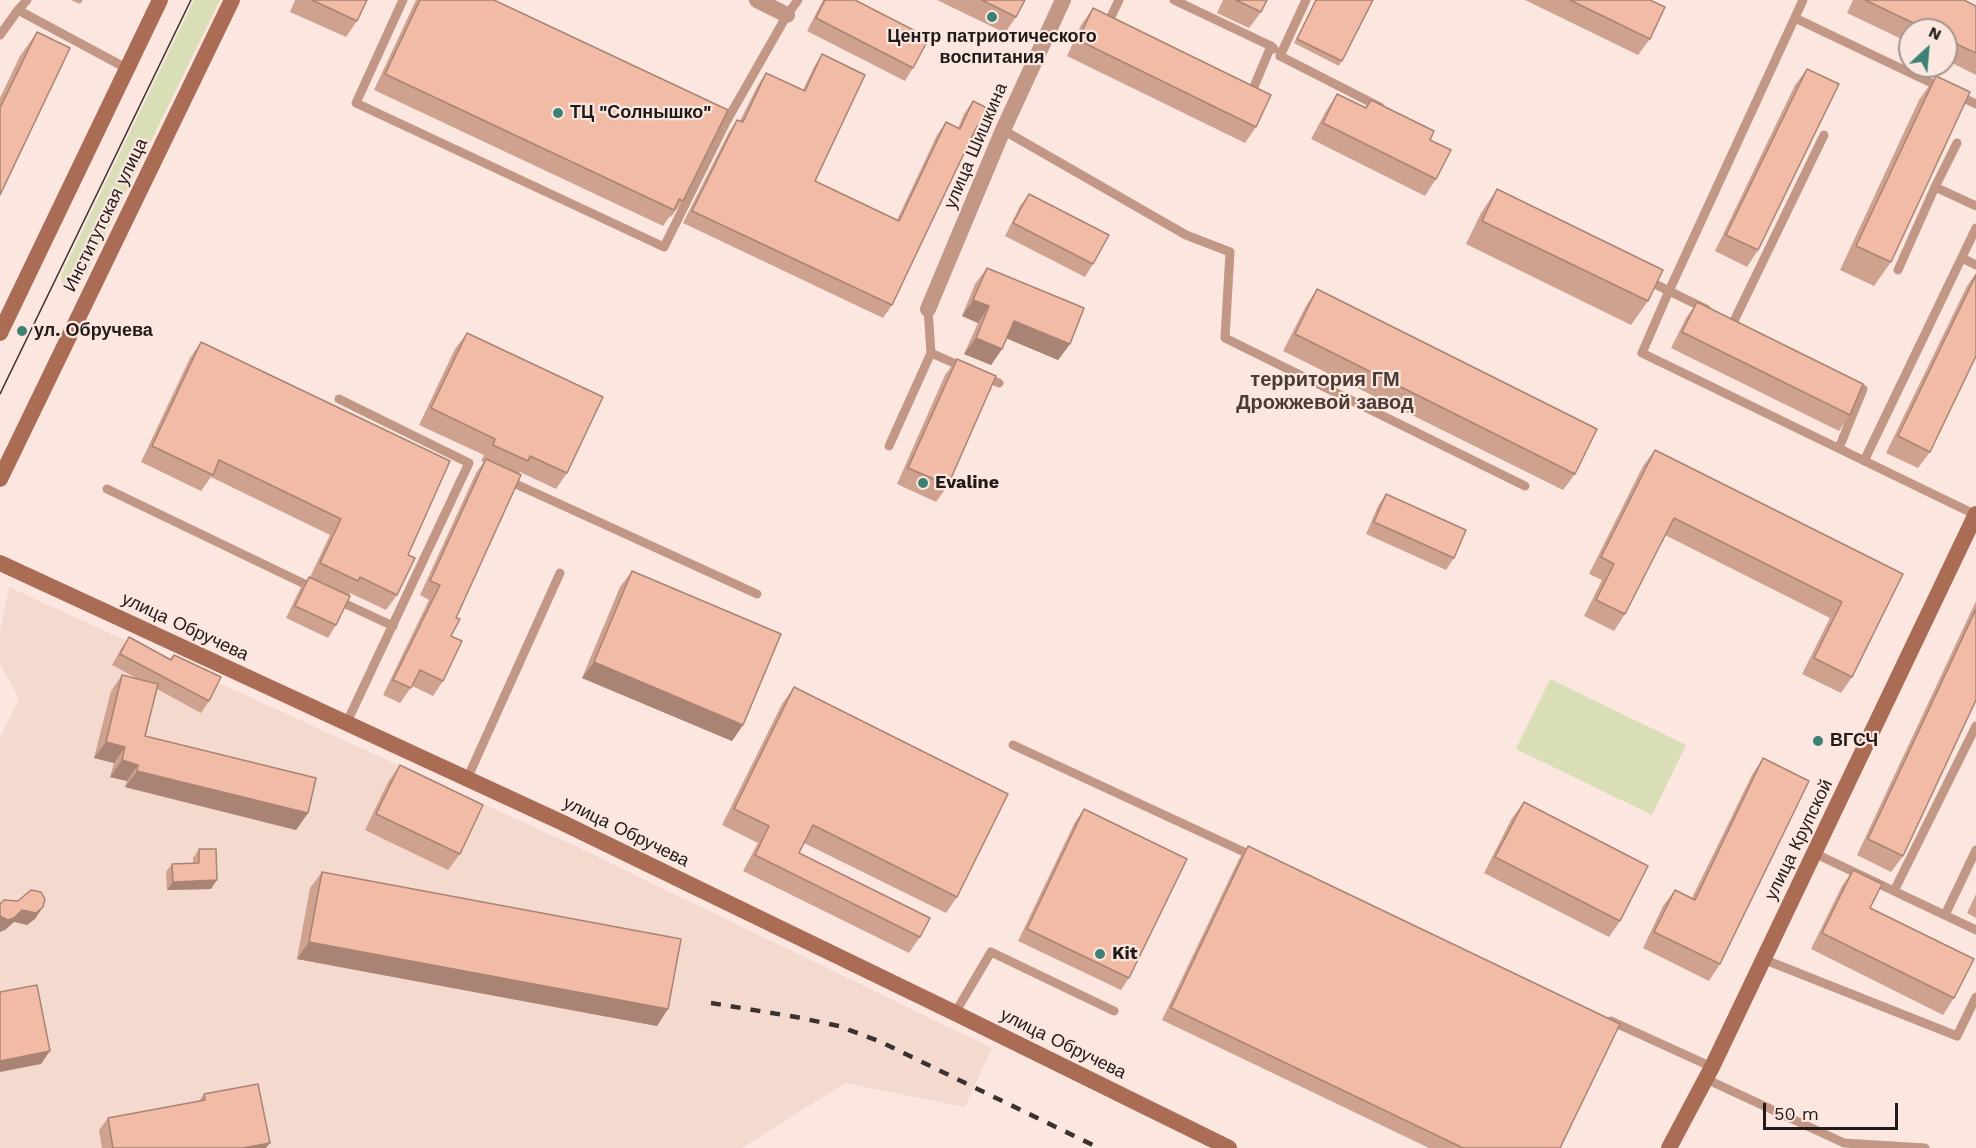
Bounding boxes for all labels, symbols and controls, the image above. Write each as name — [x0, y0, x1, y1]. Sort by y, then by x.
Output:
marker: Центр патриотического воспитания — [985, 10, 999, 24]
north arrow — [1898, 18, 1958, 78]
text: N — [1926, 22, 1945, 44]
place label: Центр патриотического воспитания — [887, 26, 1097, 68]
street label: улица Шишкина — [940, 80, 1012, 212]
place label: ТЦ "Солнышко" — [570, 102, 711, 124]
marker: ТЦ "Солнышко" — [551, 106, 565, 120]
street label: Институтская улица — [59, 135, 153, 295]
place label: ул. Обручева — [34, 320, 153, 342]
marker: ул. Обручева — [15, 324, 29, 338]
district label: территория ГМ Дрожжевой завод — [1236, 368, 1414, 415]
place label: Evaline — [935, 472, 999, 494]
marker: Evaline — [916, 476, 930, 490]
street label: улица Обручева — [118, 588, 252, 666]
place label: ВГСЧ — [1830, 730, 1878, 752]
marker: ВГСЧ — [1811, 734, 1825, 748]
street label: улица Крупской — [1760, 776, 1838, 904]
street label: улица Обручева — [559, 792, 693, 872]
place label: Kit — [1112, 943, 1138, 965]
marker: Kit — [1093, 947, 1107, 961]
street label: улица Обручева — [996, 1004, 1130, 1084]
scale bar — [1766, 1091, 1901, 1129]
text: 50 m — [1774, 1103, 1819, 1124]

